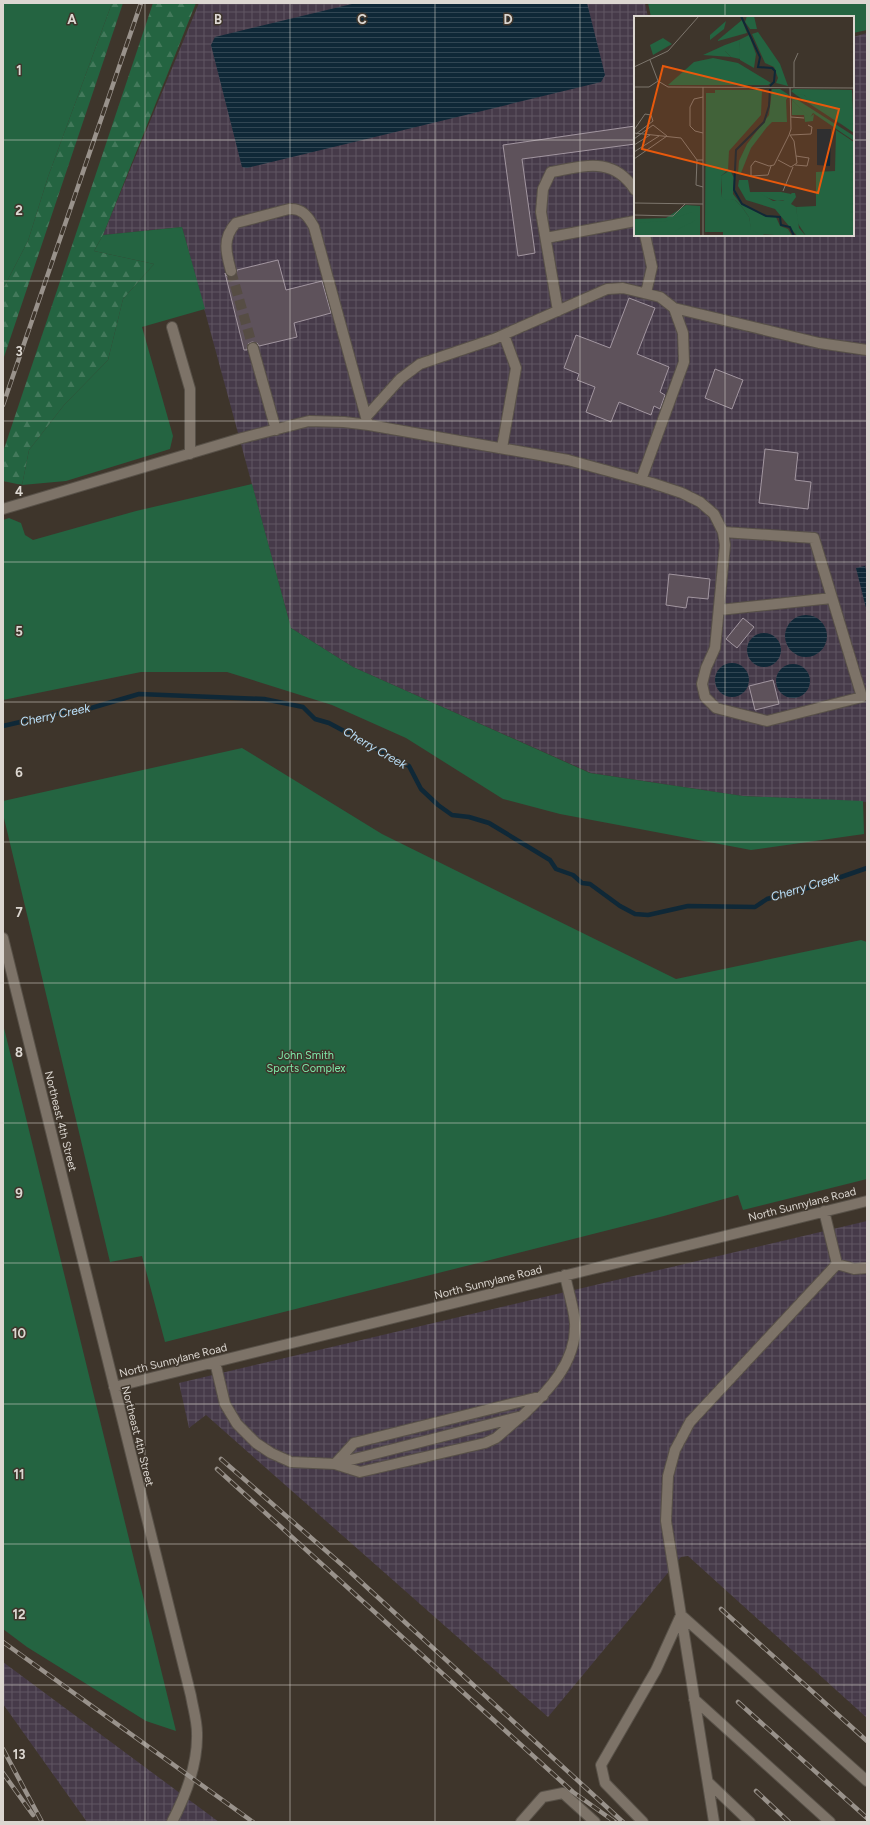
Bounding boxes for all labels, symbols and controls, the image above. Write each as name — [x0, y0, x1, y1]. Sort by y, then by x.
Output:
text: A — [67, 12, 77, 27]
text: B — [214, 12, 222, 27]
text: C — [357, 12, 367, 27]
text: D — [503, 12, 513, 27]
inset map — [634, 16, 854, 236]
text: 1 — [16, 63, 22, 78]
text: 2 — [15, 203, 23, 218]
text: 3 — [15, 344, 23, 359]
text: 4 — [15, 484, 23, 499]
text: 5 — [15, 624, 23, 639]
water label: Cherry Creek — [19, 701, 92, 729]
water label: Cherry Creek — [341, 724, 410, 772]
text: 6 — [15, 765, 23, 780]
water label: Cherry Creek — [769, 870, 842, 904]
text: 7 — [15, 905, 23, 920]
text: 8 — [15, 1045, 23, 1060]
park label: John Smith Sports Complex — [266, 1049, 346, 1075]
street label: Northeast 4th Street — [42, 1069, 79, 1173]
street label: North Sunnylane Road — [747, 1185, 857, 1224]
text: 9 — [15, 1186, 23, 1201]
street label: North Sunnylane Road — [433, 1263, 543, 1302]
text: 10 — [12, 1326, 26, 1341]
street label: North Sunnylane Road — [118, 1341, 228, 1380]
street label: Northeast 4th Street — [119, 1384, 156, 1488]
text: 11 — [14, 1467, 24, 1482]
text: 12 — [12, 1607, 26, 1622]
text: 13 — [13, 1747, 25, 1762]

